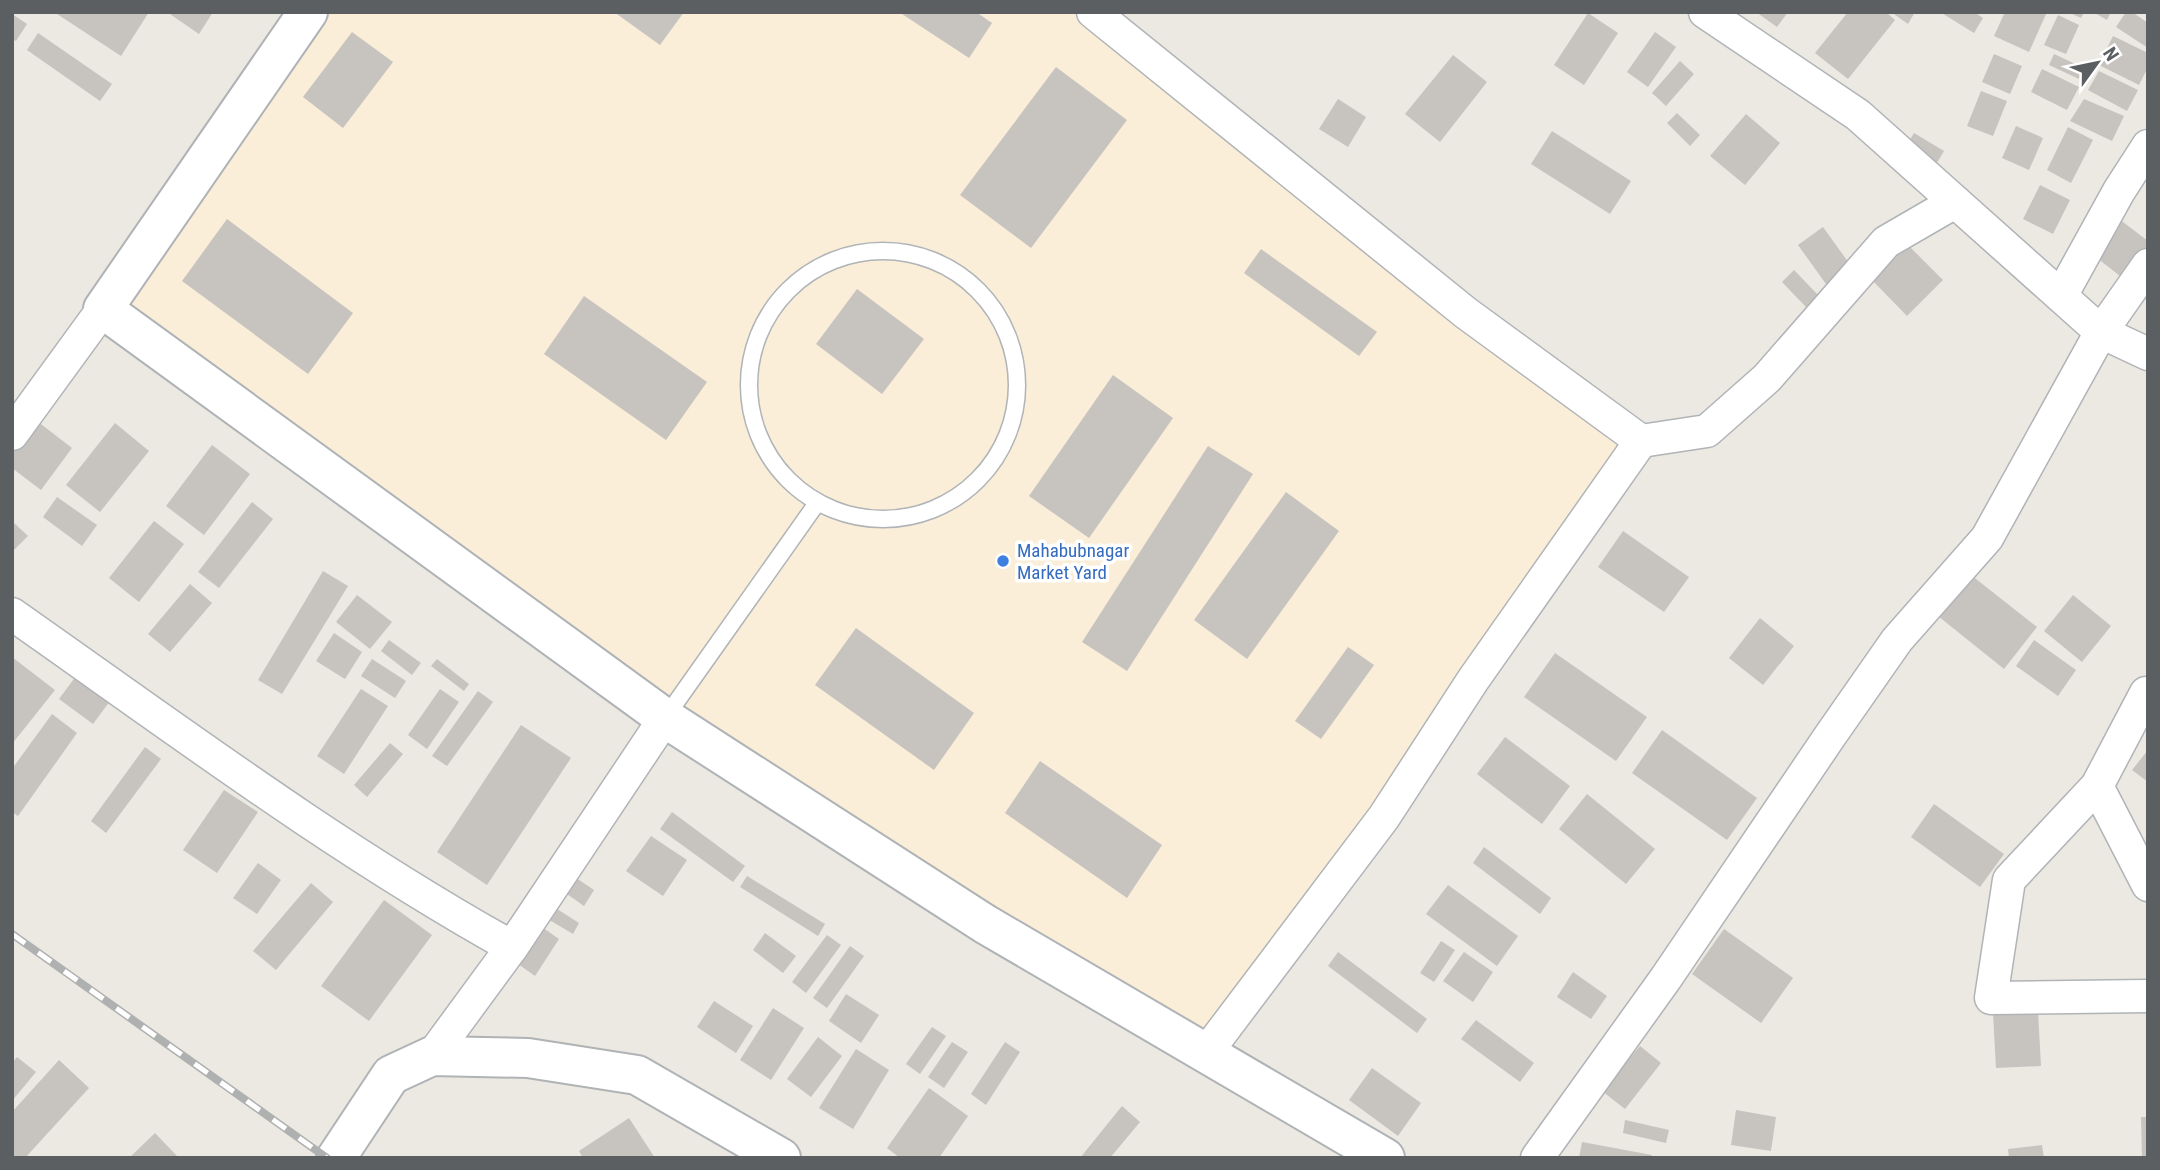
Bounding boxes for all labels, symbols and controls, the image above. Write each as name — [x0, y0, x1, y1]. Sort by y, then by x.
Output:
north arrow — [2062, 28, 2132, 98]
text: N — [2098, 43, 2124, 65]
place label: Mahabubnagar Market Yard — [1017, 539, 1129, 584]
marker: Mahabubnagar Market Yard — [995, 553, 1011, 569]

